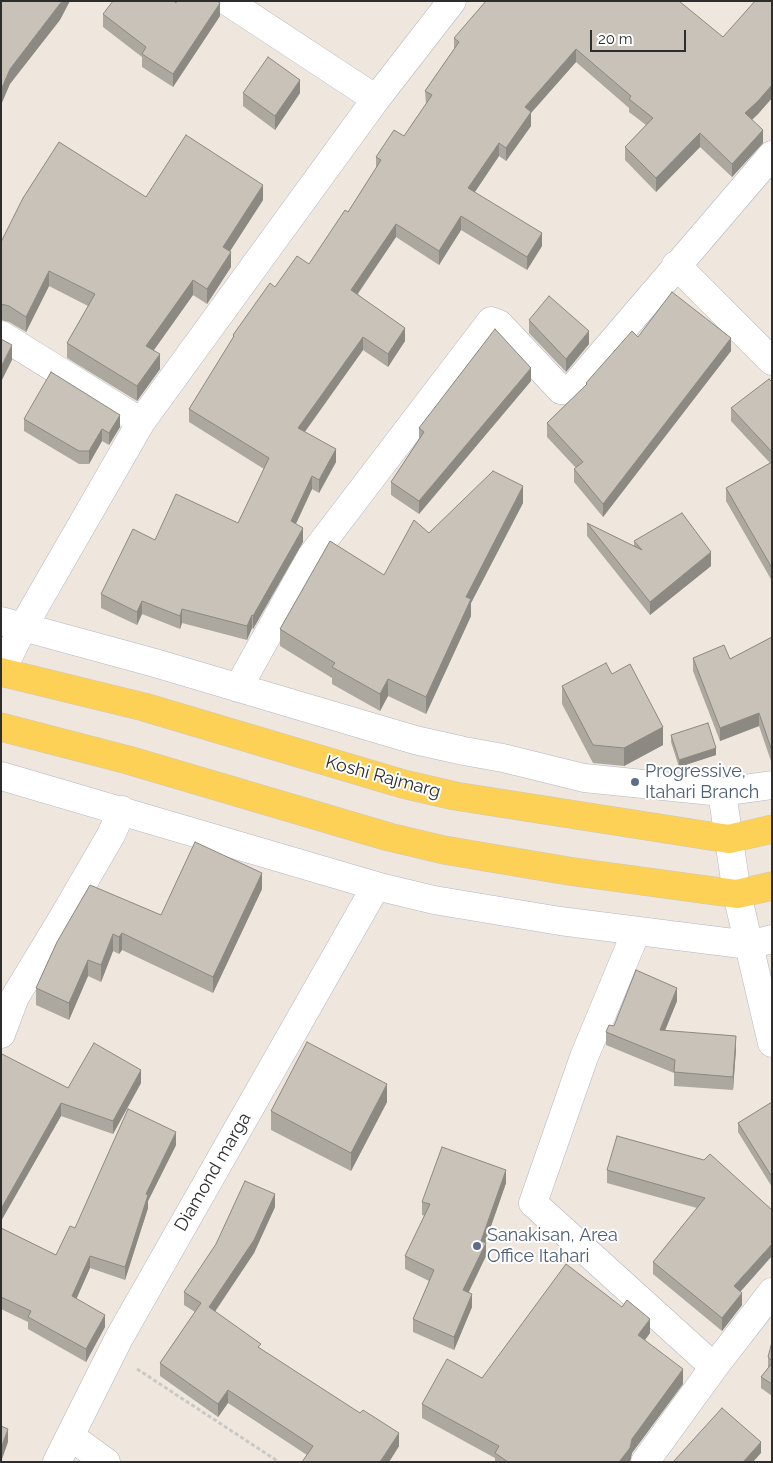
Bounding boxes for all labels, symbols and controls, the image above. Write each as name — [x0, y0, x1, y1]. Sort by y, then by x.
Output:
scale bar — [593, 20, 689, 52]
text: 20 m — [598, 30, 633, 48]
street label: Koshi Rajmarg — [323, 751, 443, 803]
place label: Progressive, Itahari Branch — [645, 761, 759, 804]
marker: Progressive, Itahari Branch — [629, 776, 641, 788]
street label: Diamond marga — [170, 1109, 256, 1235]
place label: Sanakisan, Area Office Itahari — [487, 1225, 618, 1268]
marker: Sanakisan, Area Office Itahari — [471, 1240, 483, 1252]

